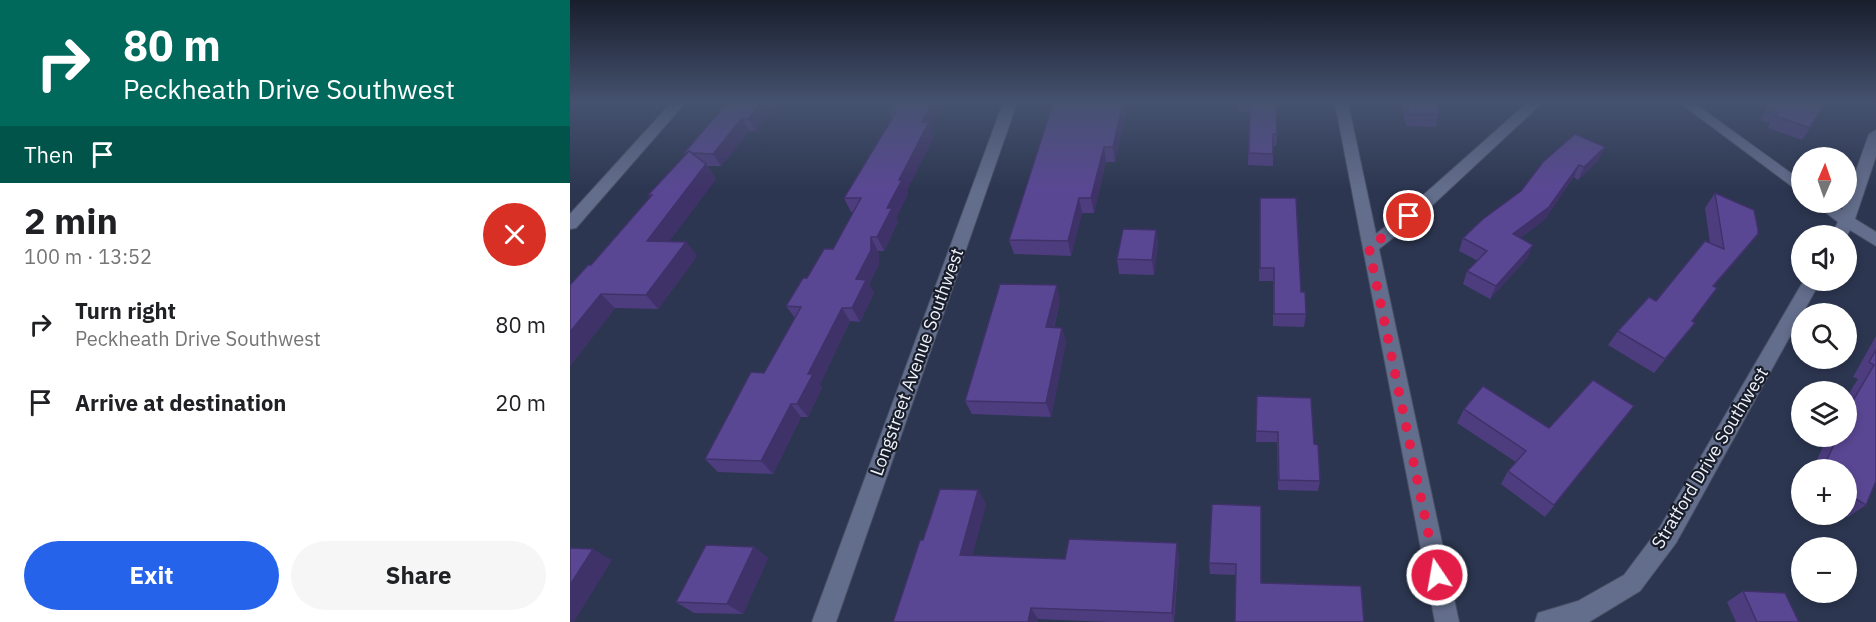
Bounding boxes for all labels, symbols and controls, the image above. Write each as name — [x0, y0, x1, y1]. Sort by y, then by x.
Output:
text: 80 m — [123, 18, 221, 73]
icon: right — [24, 24, 102, 102]
text: Peckheath Drive Southwest — [123, 71, 455, 106]
icon: arrive — [86, 138, 119, 171]
text: Then — [24, 140, 74, 169]
north arrow — [1791, 147, 1857, 213]
map controls — [1791, 147, 1857, 603]
pin — [1383, 190, 1434, 241]
text: 2 min — [24, 197, 118, 244]
icon: arrive — [1392, 199, 1425, 232]
button: close — [483, 203, 546, 266]
button: sound — [1791, 225, 1857, 291]
text: 100 m · 13:52 — [24, 243, 152, 270]
street label: Longstreet Avenue Southwest — [865, 245, 968, 479]
text: Turn right — [75, 296, 176, 325]
button: search — [1791, 303, 1857, 369]
icon: right — [24, 308, 57, 341]
text: 80 m — [495, 310, 546, 339]
text: Peckheath Drive Southwest — [75, 325, 321, 352]
street label: Stratford Drive Southwest — [1646, 363, 1773, 553]
button: layers — [1791, 381, 1857, 447]
icon: arrive — [24, 386, 57, 419]
text: Arrive at destination — [75, 388, 286, 417]
text: 20 m — [495, 388, 546, 417]
button: + — [1791, 459, 1857, 525]
button: − — [1791, 537, 1857, 603]
button: Exit — [24, 541, 279, 610]
button: Share — [291, 541, 546, 610]
position arrow — [1405, 543, 1469, 607]

